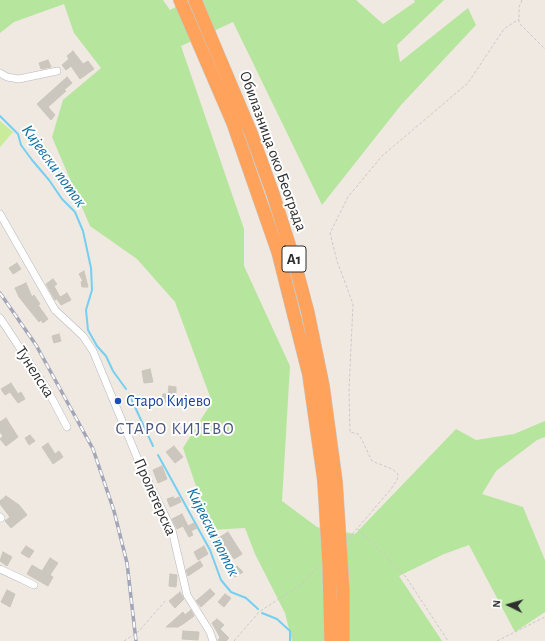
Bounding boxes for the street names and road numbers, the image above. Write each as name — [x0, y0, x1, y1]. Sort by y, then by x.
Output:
street label: Обилазница око Београда — [235, 68, 311, 234]
road number: A1 — [282, 246, 306, 272]
street label: Тунелска — [11, 343, 59, 401]
street label: Пролетерска — [129, 455, 181, 539]

